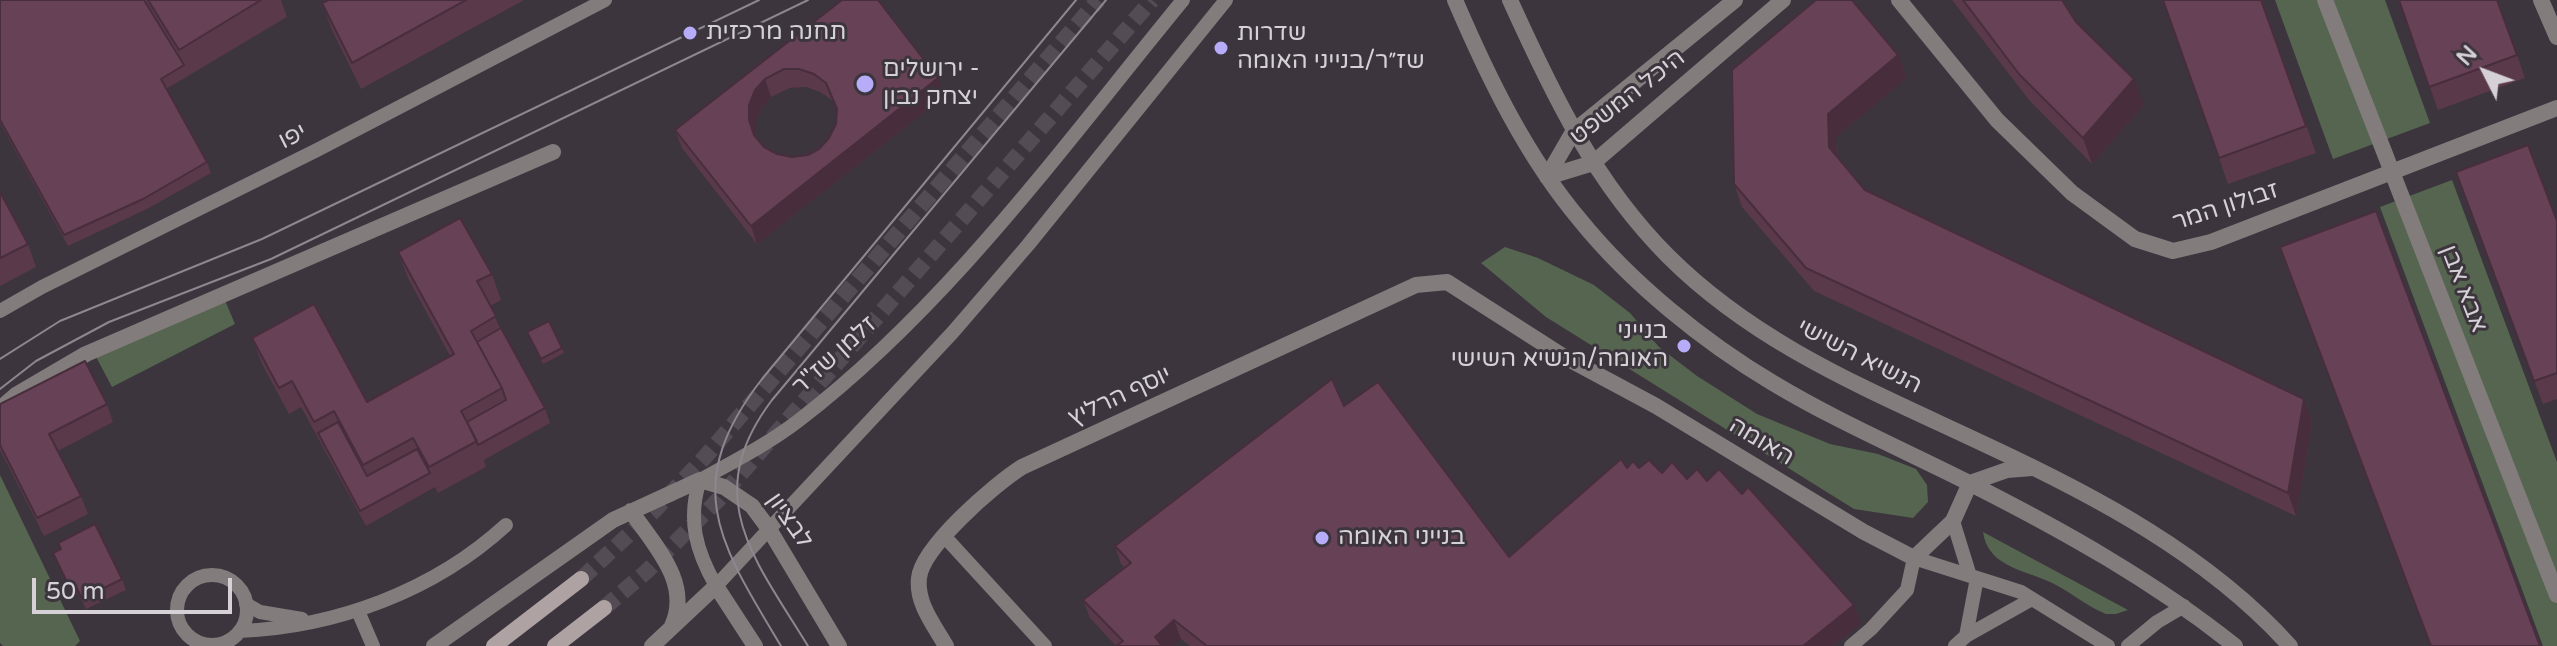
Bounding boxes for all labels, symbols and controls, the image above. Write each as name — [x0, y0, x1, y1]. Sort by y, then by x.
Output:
place label: תחנה מרכזית — [706, 19, 846, 47]
place label: שדרות שז״ר/בנייני האומה — [1237, 20, 1425, 76]
marker: תחנה מרכזית — [681, 24, 699, 42]
north arrow — [2445, 32, 2525, 112]
marker: שדרות שז״ר/בנייני האומה — [1212, 39, 1230, 57]
text: N — [2452, 41, 2483, 71]
street label: היכל המשפט — [1565, 44, 1691, 152]
place label: ירושלים - יצחק נבון — [883, 56, 979, 112]
marker: ירושלים - יצחק נבון — [854, 73, 876, 95]
street label: יפו — [274, 118, 312, 156]
street label: זבולון המר — [2169, 176, 2283, 238]
street label: אבא אבן — [2433, 241, 2493, 337]
street label: זלמן שז"ר — [787, 310, 883, 402]
street label: הנשיא השישי — [1792, 313, 1926, 401]
place label: בנייני האומה/הנשיא השישי — [1451, 318, 1668, 374]
marker: בנייני האומה/הנשיא השישי — [1675, 337, 1693, 355]
street label: יוסף הרליץ — [1064, 361, 1176, 433]
street label: האומה — [1723, 411, 1799, 473]
street label: לבציון — [760, 488, 818, 554]
place label: בנייני האומה — [1338, 524, 1465, 552]
marker: בנייני האומה — [1313, 529, 1331, 547]
scale bar — [36, 562, 236, 612]
text: 50 m — [46, 577, 104, 606]

